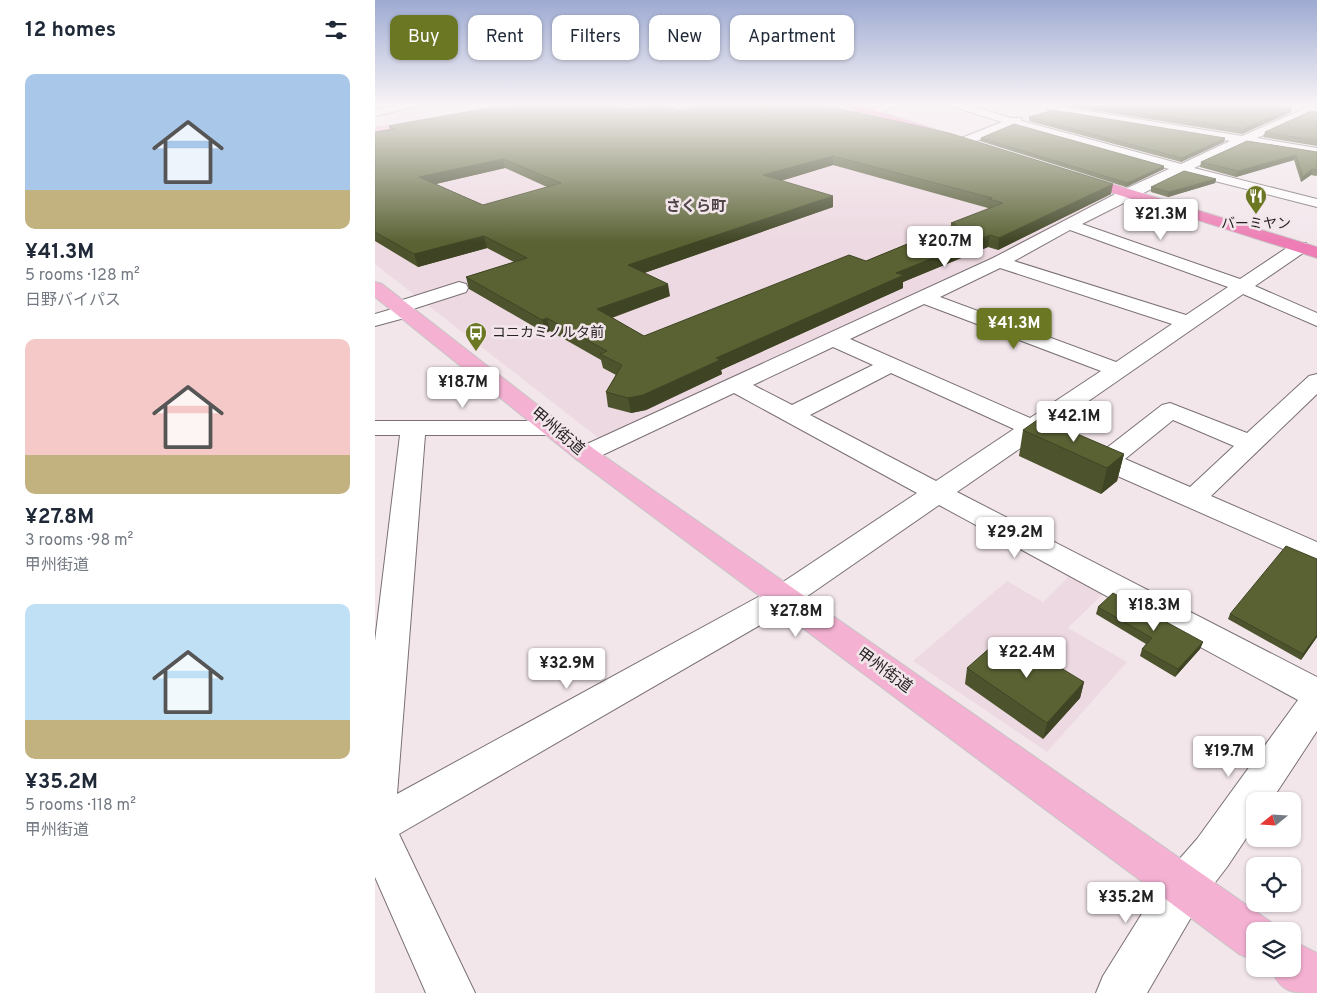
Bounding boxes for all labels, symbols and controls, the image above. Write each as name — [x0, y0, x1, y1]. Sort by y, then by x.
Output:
chip: Buy — [390, 15, 458, 60]
chip: Rent — [468, 15, 542, 60]
chip: Filters — [552, 15, 639, 60]
chip: New — [649, 15, 720, 60]
chip: Apartment — [730, 15, 854, 60]
icon: filters — [322, 16, 350, 44]
text: 12 homes — [25, 17, 116, 44]
icon: home — [143, 107, 233, 197]
restaurant icon: バーミヤン — [1244, 184, 1268, 215]
district label: さくら町 — [666, 198, 726, 217]
pin: ¥21.3M — [1120, 198, 1202, 241]
text: ¥21.3M — [1135, 205, 1187, 225]
place label: バーミヤン — [1221, 216, 1291, 233]
pin: ¥20.7M — [904, 226, 986, 268]
text: ¥20.7M — [918, 232, 972, 252]
text: ¥41.3M — [25, 239, 94, 266]
text: 5 rooms · 128 m² — [25, 266, 140, 286]
text: 日野バイパス — [25, 291, 121, 311]
pin: ¥41.3M — [973, 308, 1055, 350]
text: ¥41.3M — [988, 314, 1040, 334]
bus stop icon: コニカミノルタ前 — [464, 321, 488, 352]
place label: コニカミノルタ前 — [492, 324, 604, 342]
pin: ¥18.7M — [422, 366, 504, 409]
icon: home — [143, 372, 233, 462]
text: ¥18.7M — [438, 373, 488, 393]
pin: ¥42.1M — [1033, 400, 1115, 443]
street label: 甲州街道 — [526, 404, 588, 460]
text: ¥42.1M — [1048, 407, 1100, 427]
text: ¥27.8M — [25, 504, 94, 531]
pin: ¥29.2M — [974, 516, 1056, 559]
text: ¥29.2M — [987, 523, 1043, 543]
text: 3 rooms · 98 m² — [25, 531, 133, 551]
text: 甲州街道 — [25, 556, 89, 576]
pin: ¥18.3M — [1113, 590, 1195, 632]
pin: ¥27.8M — [755, 596, 837, 638]
text: ¥18.3M — [1128, 596, 1180, 616]
text: ¥27.8M — [770, 602, 822, 622]
pin: ¥22.4M — [986, 636, 1068, 679]
icon: home — [143, 637, 233, 727]
text: ¥22.4M — [999, 643, 1055, 663]
street label: 甲州街道 — [852, 644, 916, 698]
pin: ¥32.9M — [526, 648, 608, 690]
text: ¥32.9M — [539, 654, 595, 674]
pin: ¥19.7M — [1188, 736, 1270, 778]
text: ¥19.7M — [1204, 742, 1254, 762]
text: ¥35.2M — [25, 769, 98, 796]
north arrow — [1246, 792, 1301, 848]
map controls — [1246, 792, 1301, 977]
text: 5 rooms · 118 m² — [25, 796, 136, 816]
text: 甲州街道 — [25, 821, 89, 841]
button: locate — [1246, 857, 1301, 912]
pin: ¥35.2M — [1085, 882, 1167, 924]
text: ¥35.2M — [1098, 888, 1154, 908]
button: layers — [1246, 922, 1301, 977]

